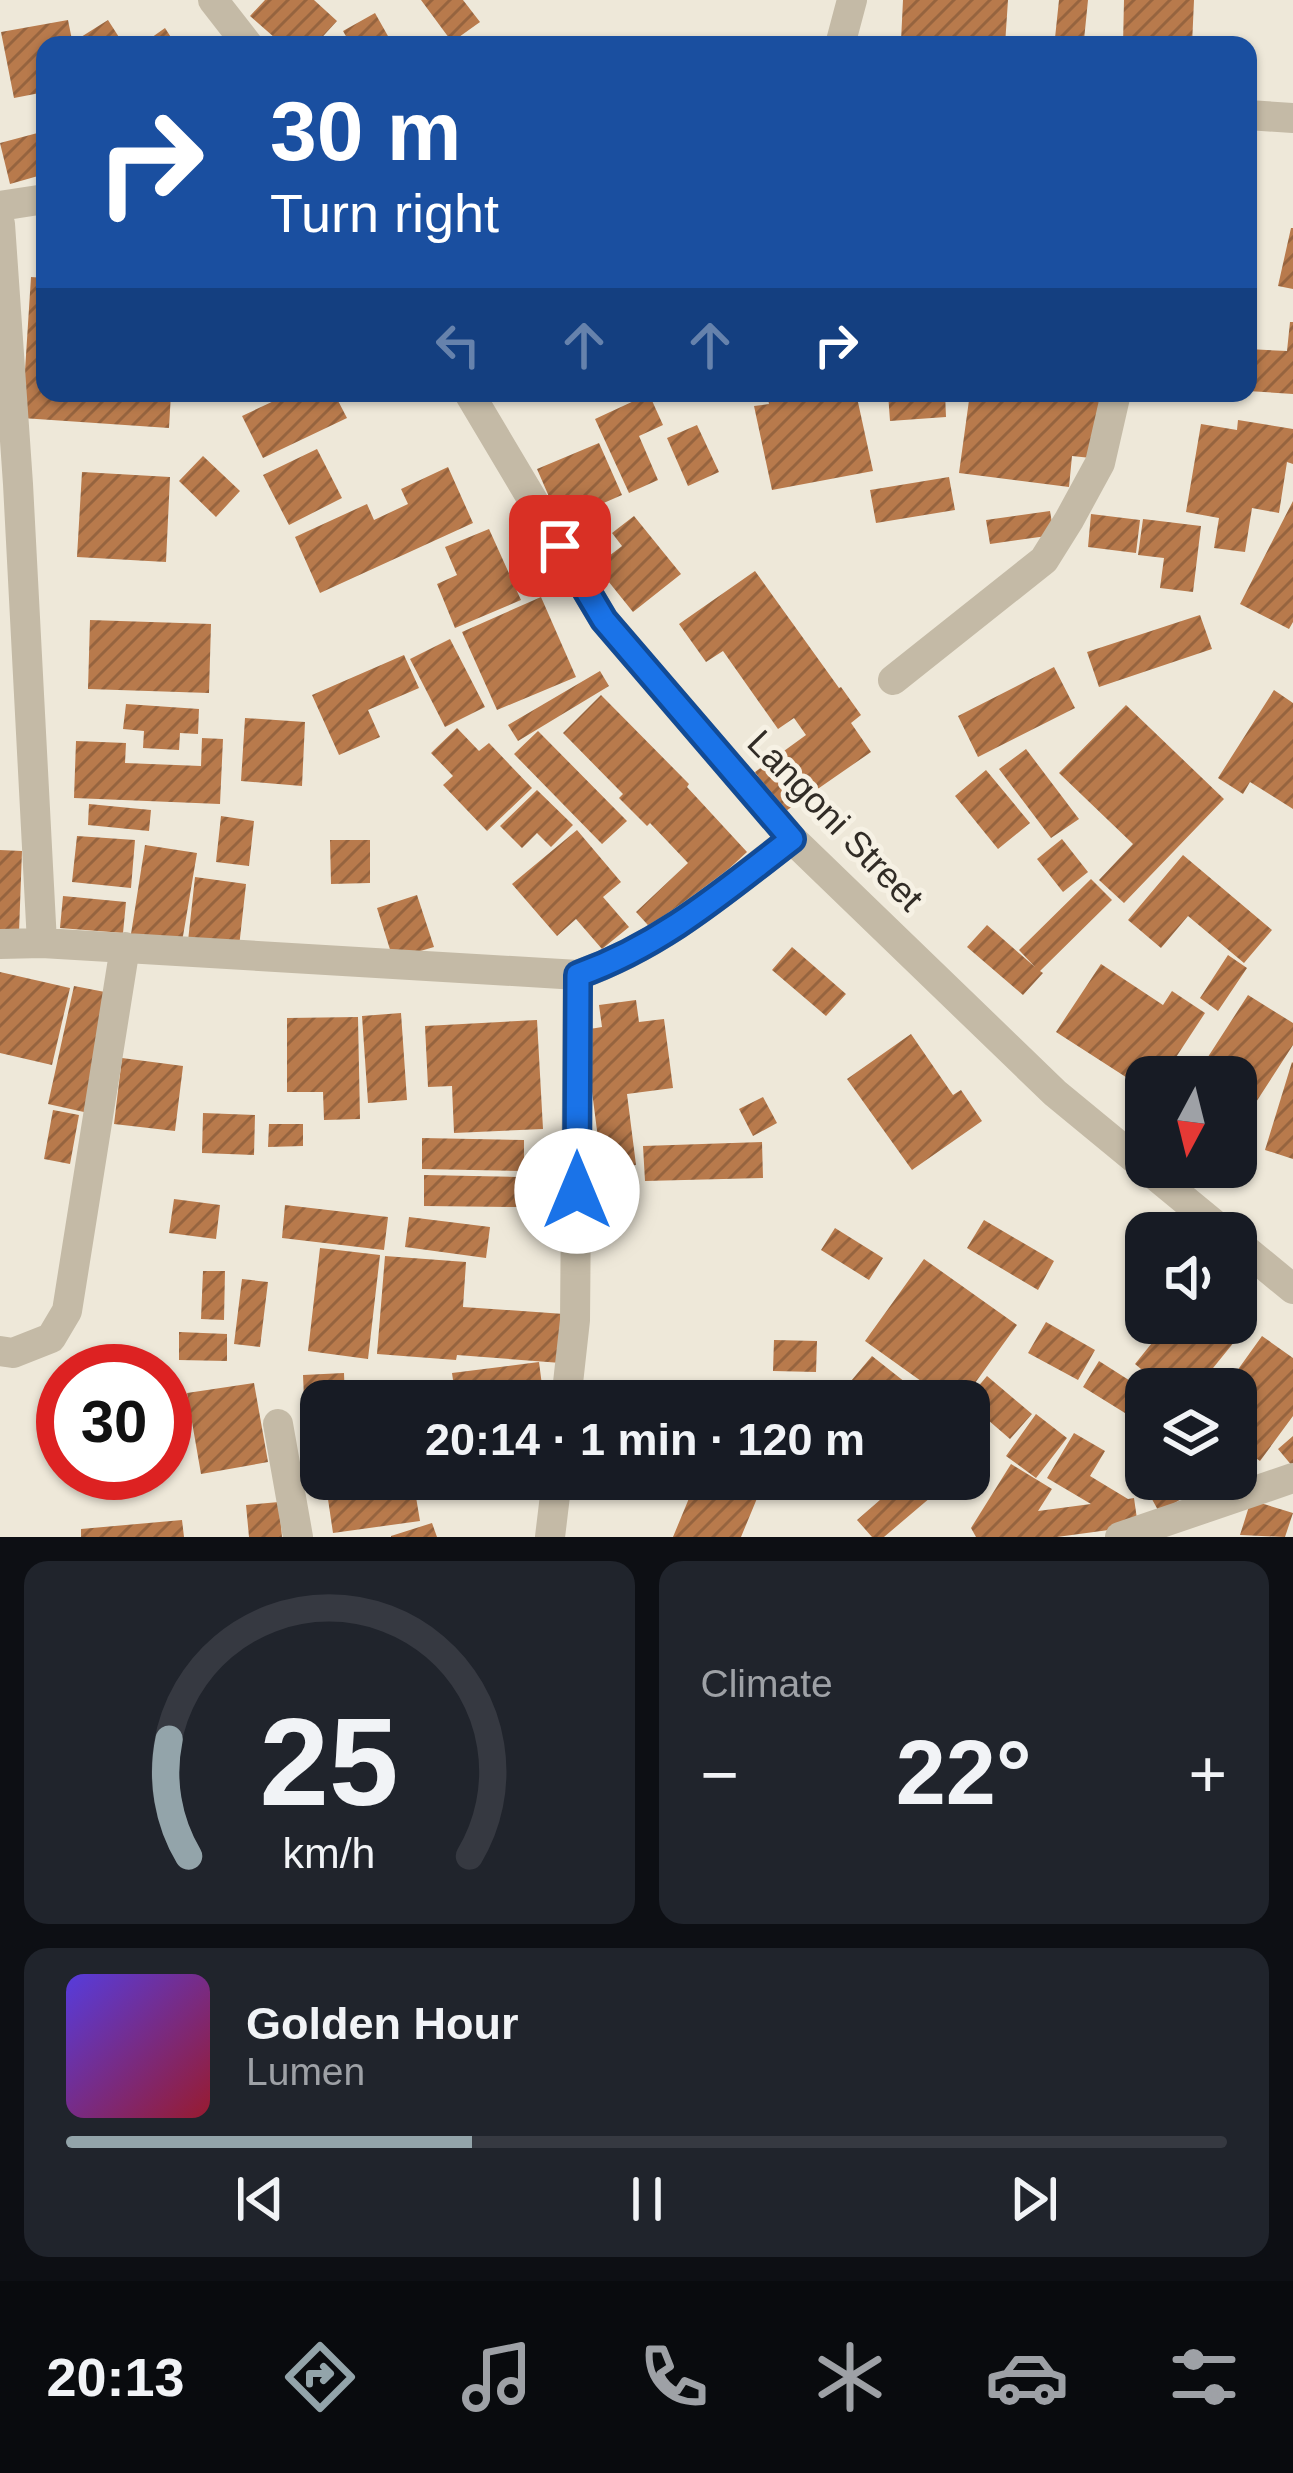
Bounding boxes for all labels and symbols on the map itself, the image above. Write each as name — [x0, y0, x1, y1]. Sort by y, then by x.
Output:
pin — [509, 495, 611, 597]
street label: Langoni Street — [740, 722, 932, 919]
north arrow — [1125, 1056, 1257, 1188]
position arrow — [514, 1128, 640, 1254]
speed limit sign: 30 — [36, 1344, 192, 1500]

